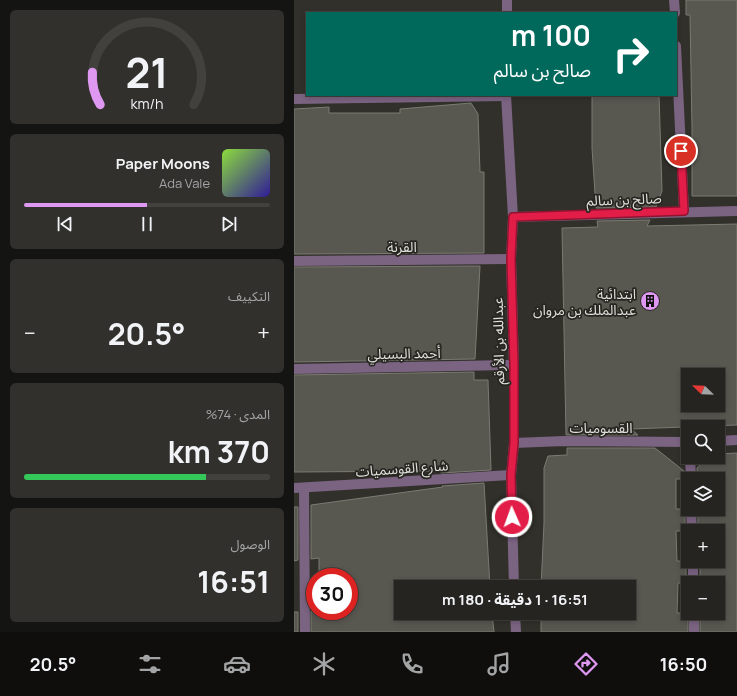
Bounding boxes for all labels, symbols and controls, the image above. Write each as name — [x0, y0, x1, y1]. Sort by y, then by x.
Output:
text: 100 m — [511, 16, 591, 54]
icon: right — [605, 28, 657, 80]
text: 21 — [126, 44, 169, 100]
text: صالح بن سالم — [494, 58, 591, 82]
text: km/h — [130, 94, 164, 113]
pin — [664, 134, 698, 168]
icon: arrive — [670, 140, 692, 162]
text: Paper Moons — [116, 153, 210, 174]
text: Ada Vale — [159, 174, 210, 192]
street label: صالح بن سالم — [586, 188, 663, 212]
icon: previous — [54, 213, 76, 235]
icon: pause — [136, 213, 158, 235]
icon: next — [218, 213, 240, 235]
street label: القرنة — [387, 237, 417, 256]
place label: ابتدائية عبدالملك بن مروان — [533, 284, 636, 319]
text: التكييف — [228, 287, 270, 305]
building icon: ابتدائية عبدالملك بن مروان — [639, 290, 661, 312]
street label: عبدالله بن الأرقم — [488, 297, 510, 385]
text: 20.5° — [108, 313, 186, 354]
text: − — [24, 318, 36, 348]
text: + — [257, 318, 270, 348]
street label: أحمد البسيلي — [367, 343, 441, 365]
north arrow — [681, 368, 725, 412]
map controls — [681, 368, 725, 620]
text: المدى · 74% — [206, 405, 270, 423]
street label: القسوميات — [570, 418, 632, 437]
button: search — [681, 420, 725, 464]
text: 370 km — [168, 431, 270, 472]
street label: شارع القوسميات — [355, 455, 449, 483]
button: layers — [681, 472, 725, 516]
position arrow — [491, 496, 533, 538]
button: + — [681, 524, 725, 568]
text: الوصول — [230, 535, 270, 553]
text: 16:51 — [197, 561, 270, 602]
speed limit sign: 30 — [306, 568, 358, 620]
button: − — [681, 576, 725, 620]
text: 16:51 · 1 دقيقة · 180 m — [442, 589, 588, 610]
icon: filters — [136, 650, 164, 678]
icon: car — [223, 650, 251, 678]
icon: climate — [310, 650, 338, 678]
icon: phone — [398, 650, 426, 678]
icon: music — [485, 650, 513, 678]
icon: directions — [572, 650, 600, 678]
text: 20.5° — [30, 652, 76, 676]
text: 16:50 — [660, 652, 707, 676]

